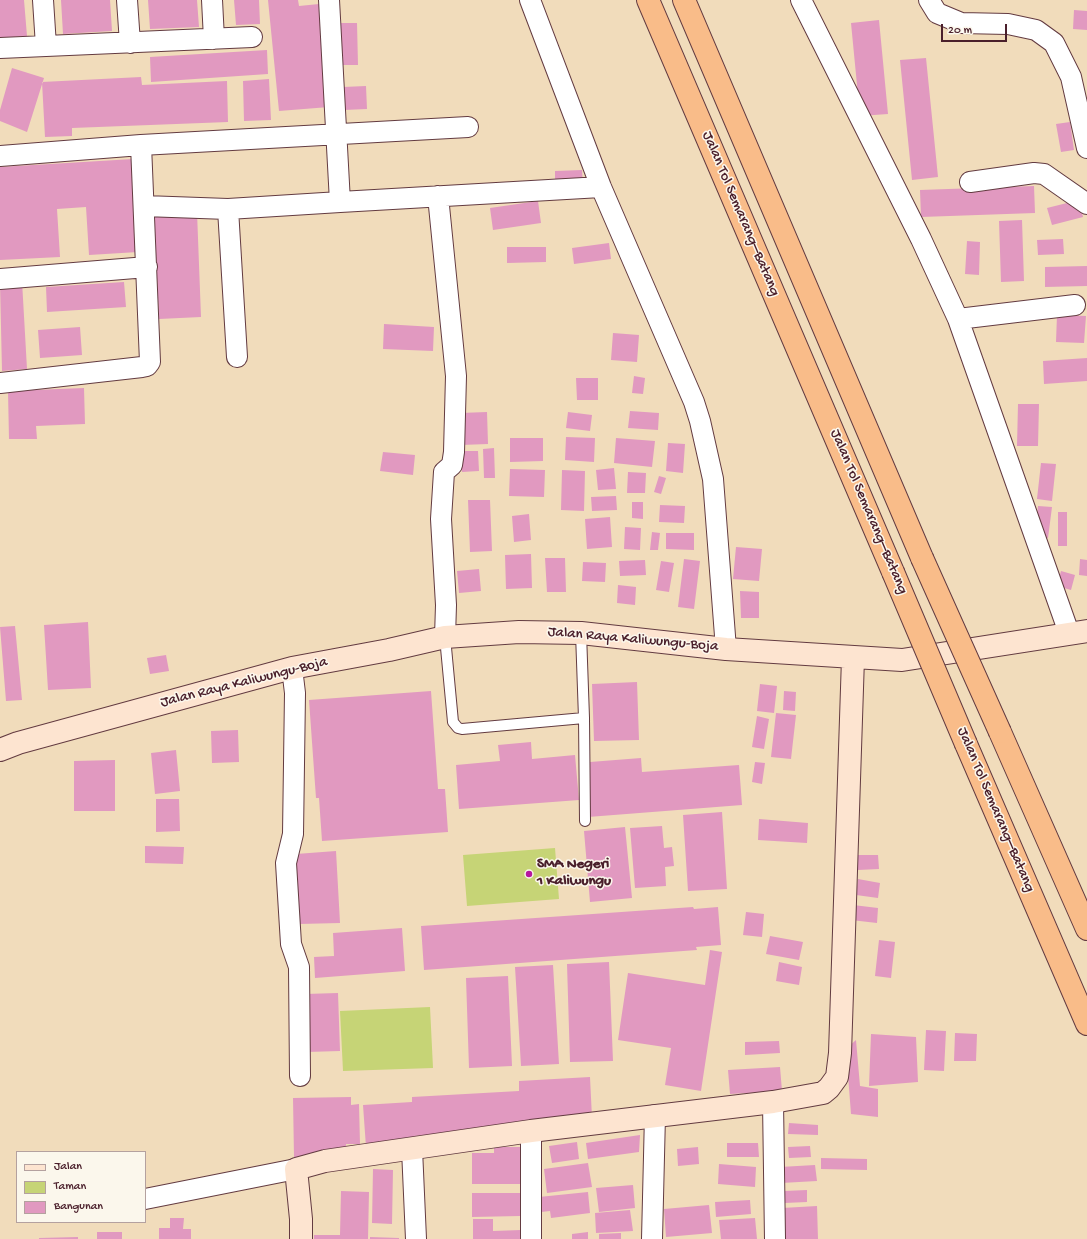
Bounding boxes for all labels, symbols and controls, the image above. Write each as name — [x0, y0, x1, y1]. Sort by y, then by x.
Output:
scale bar — [943, 16, 1009, 42]
text: 20 m — [948, 24, 972, 38]
street label: Jalan Tol Semarang–Batang — [697, 129, 783, 299]
street label: Jalan Tol Semarang–Batang — [825, 427, 911, 597]
street label: Jalan Raya Kaliwungu-Boja — [547, 624, 719, 656]
street label: Jalan Raya Kaliwungu-Boja — [159, 654, 329, 712]
street label: Jalan Tol Semarang–Batang — [952, 725, 1038, 895]
place label: SMA Negeri 1 Kaliwungu — [537, 856, 611, 891]
marker: SMA Negeri 1 Kaliwungu — [524, 869, 534, 879]
legend — [16, 1151, 146, 1223]
text: Jalan — [54, 1160, 82, 1174]
text: Taman — [54, 1180, 86, 1194]
text: Bangunan — [54, 1200, 103, 1214]

